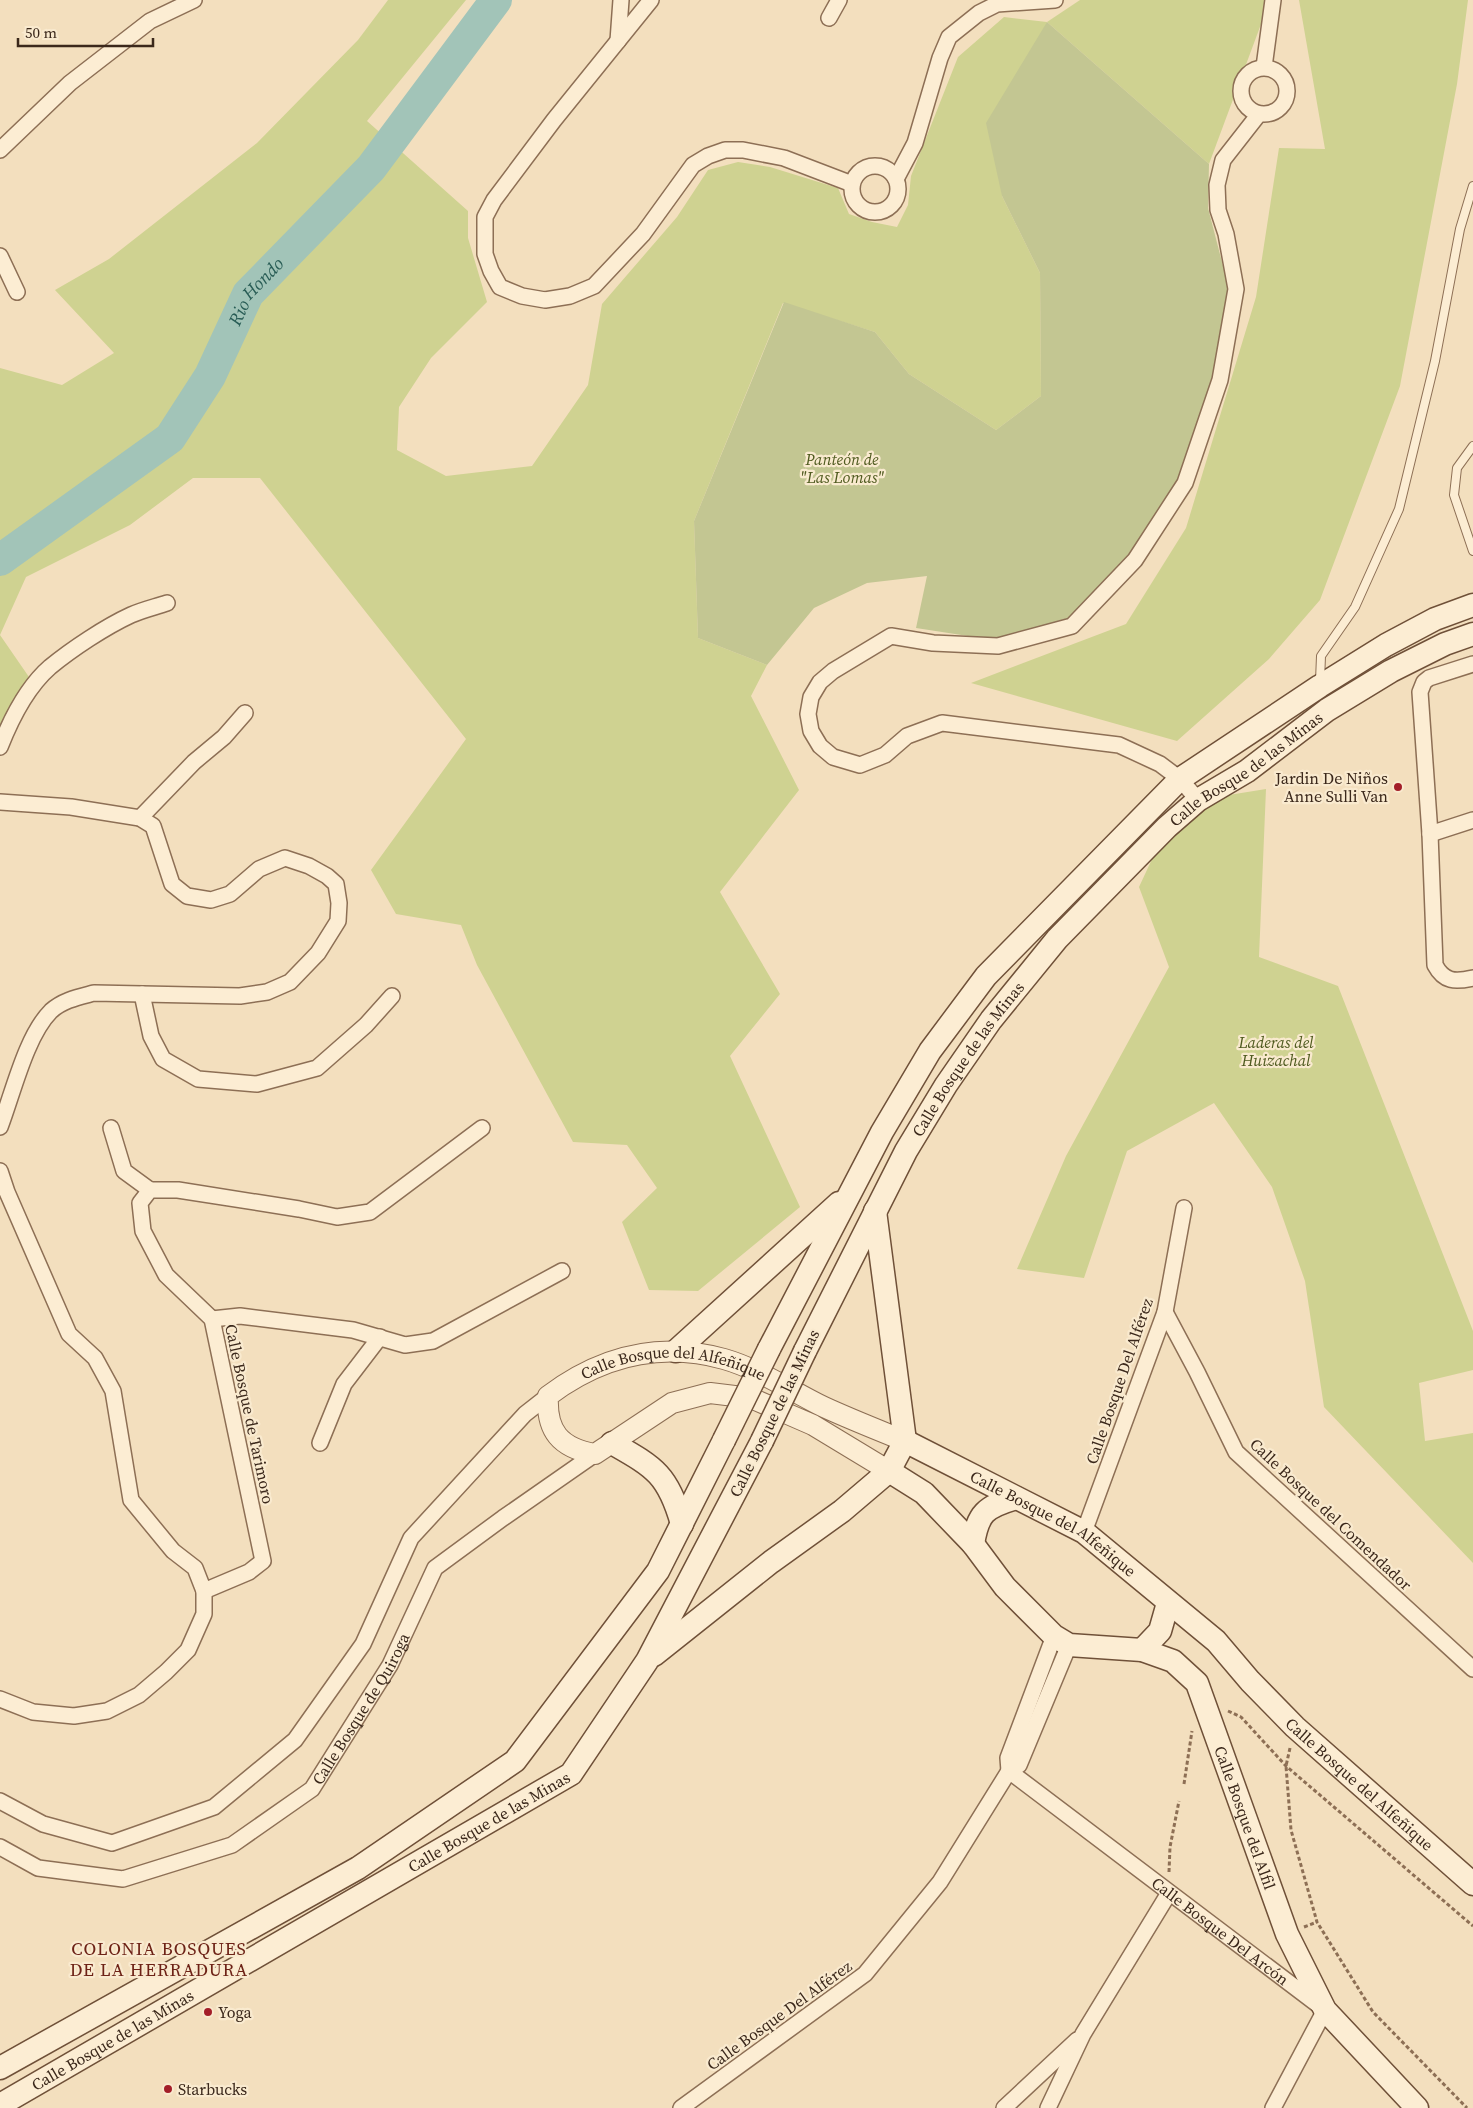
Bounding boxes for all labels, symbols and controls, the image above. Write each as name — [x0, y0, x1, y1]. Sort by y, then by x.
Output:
scale bar — [18, 15, 152, 47]
text: 50 m — [25, 22, 57, 43]
water label: Rio Hondo — [222, 251, 289, 330]
park label: Panteón de "Las Lomas" — [800, 448, 884, 488]
street label: Calle Bosque de las Minas — [1164, 706, 1327, 831]
place label: Jardin De Niños Anne Sulli Van — [1274, 767, 1388, 807]
marker: Jardin De Niños Anne Sulli Van — [1392, 781, 1404, 793]
street label: Calle Bosque de las Minas — [906, 977, 1029, 1141]
park label: Laderas del Huizachal — [1238, 1031, 1314, 1071]
street label: Calle Bosque Del Alférez — [1080, 1295, 1158, 1467]
street label: Calle Bosque de Tarimoro — [220, 1322, 280, 1506]
street label: Calle Bosque de las Minas — [724, 1326, 824, 1500]
text: Calle Bosque del Alfeñique — [577, 1341, 770, 1385]
street label: Calle Bosque del Alfeñique — [578, 1368, 768, 1390]
street label: Calle Bosque del Comendador — [1245, 1433, 1417, 1595]
street label: Calle Bosque del Alfeñique — [966, 1465, 1141, 1582]
street label: Calle Bosque de Quiroga — [307, 1628, 415, 1789]
street label: Calle Bosque del Alfeñique — [1281, 1713, 1438, 1855]
street label: Calle Bosque del Alfil — [1209, 1743, 1281, 1893]
street label: Calle Bosque de las Minas — [404, 1766, 574, 1877]
street label: Calle Bosque Del Arcón — [1147, 1872, 1294, 1990]
district label: COLONIA BOSQUES DE LA HERRADURA — [70, 1936, 248, 1982]
street label: Calle Bosque Del Alférez — [702, 1955, 856, 2075]
street label: Calle Bosque de las Minas — [27, 1984, 198, 2095]
place label: Yoga — [218, 2001, 252, 2023]
marker: Yoga — [202, 2006, 214, 2018]
place label: Starbucks — [178, 2078, 247, 2100]
marker: Starbucks — [162, 2083, 174, 2095]

